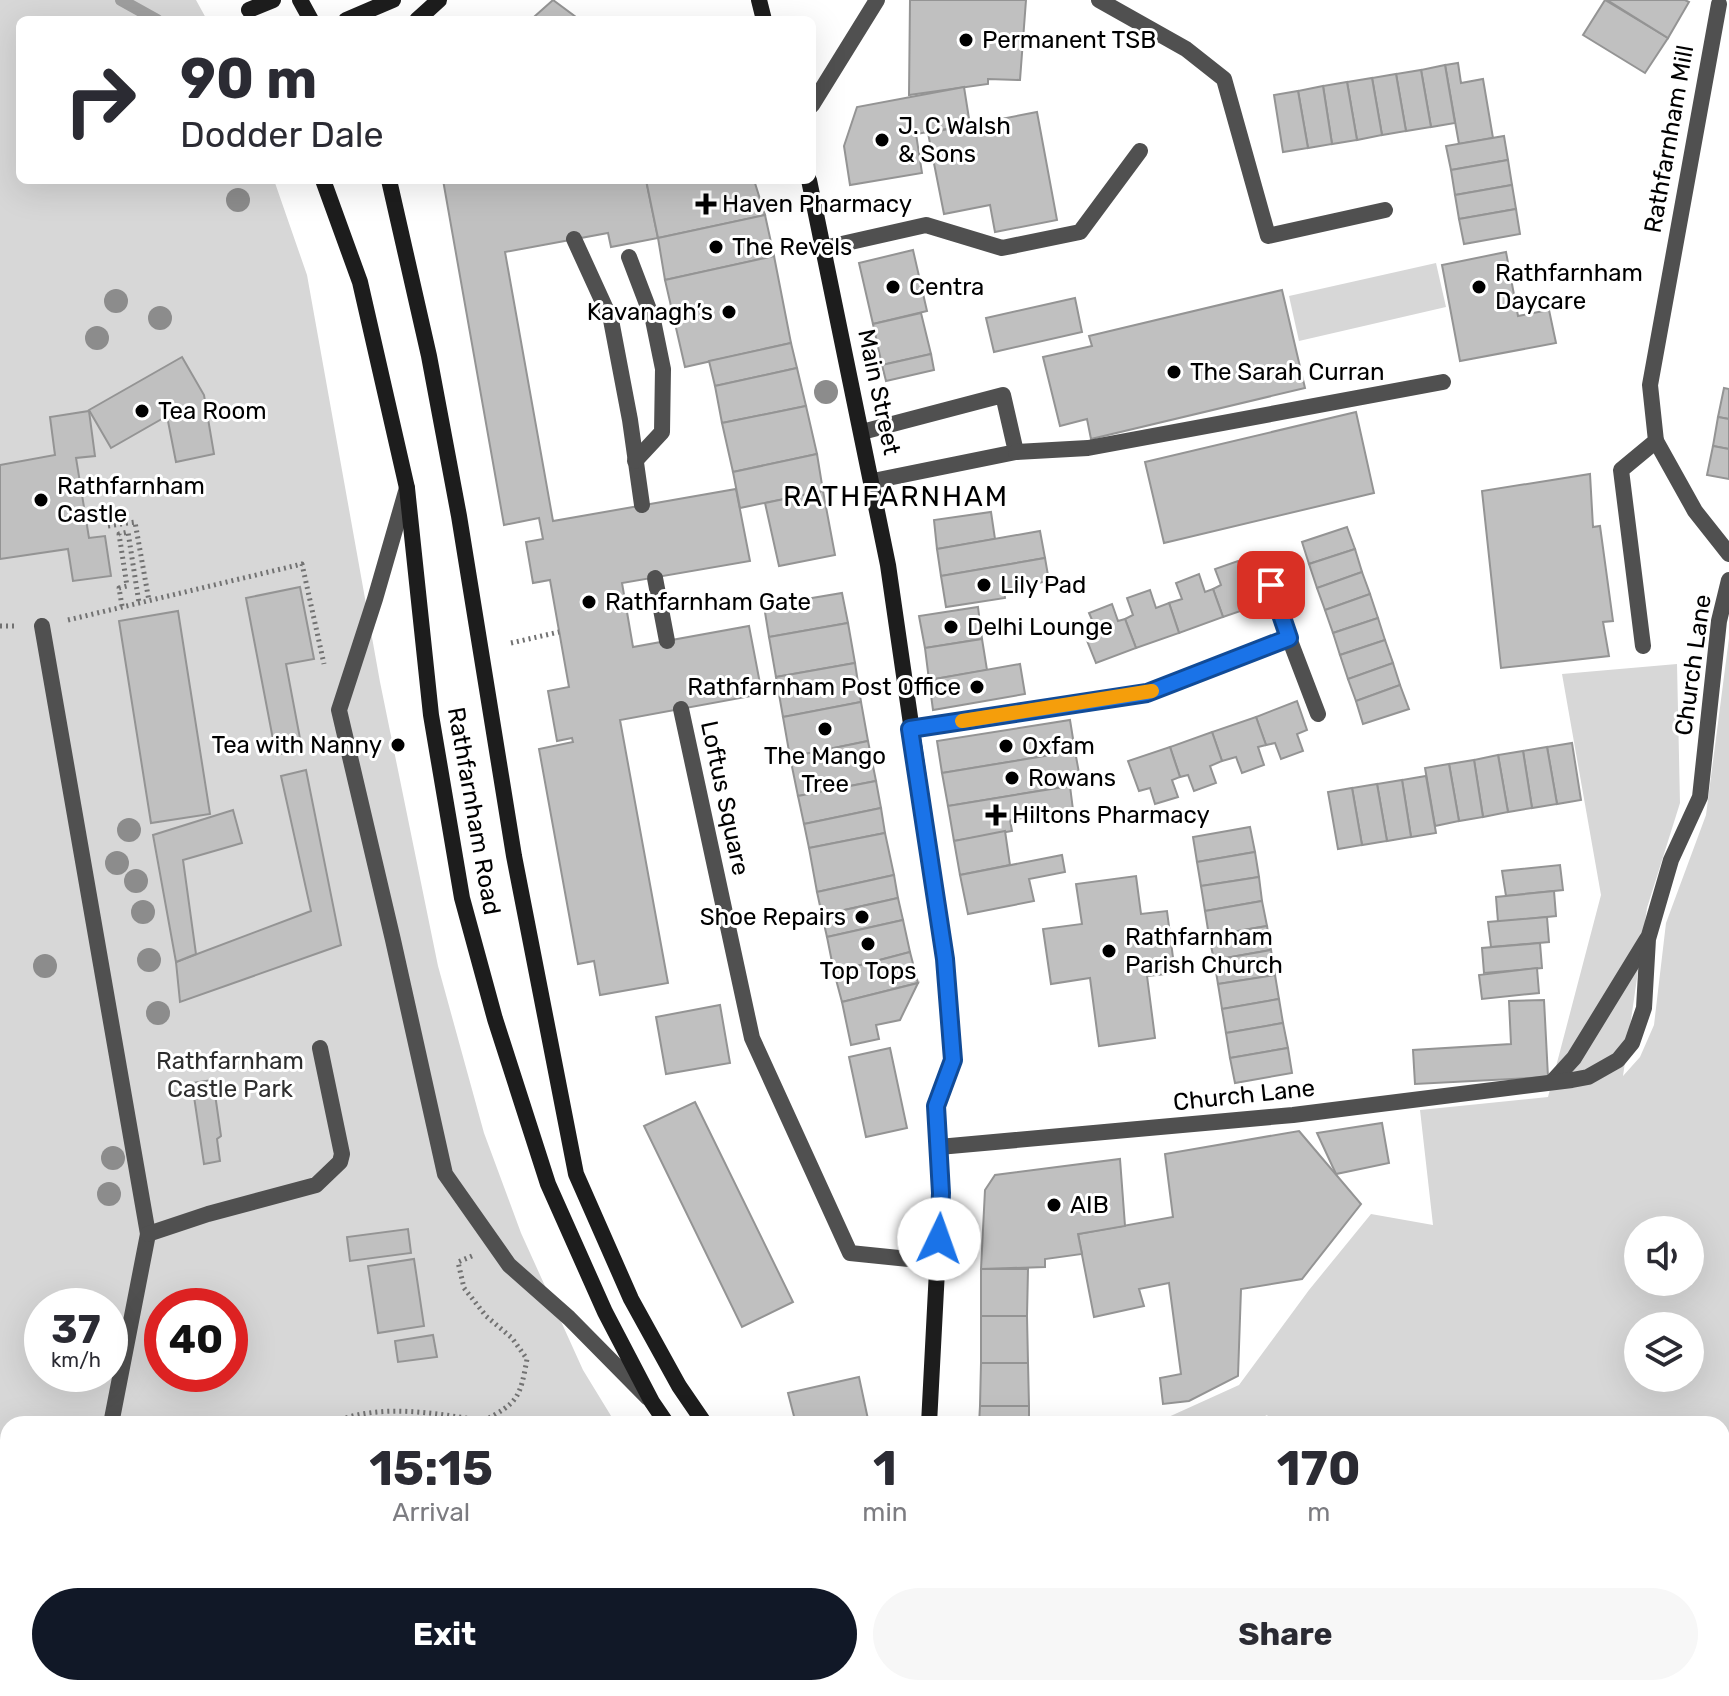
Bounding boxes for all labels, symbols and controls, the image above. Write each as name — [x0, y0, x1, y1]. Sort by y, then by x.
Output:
place label: Permanent TSB — [982, 26, 1156, 54]
marker: Permanent TSB — [957, 31, 975, 49]
street label: Rathfarnham Mill — [1639, 43, 1699, 235]
text: 90 m — [180, 46, 317, 112]
icon: right — [48, 48, 152, 152]
place label: J. C Walsh & Sons — [898, 112, 1011, 168]
text: Dodder Dale — [180, 113, 384, 156]
marker: J. C Walsh & Sons — [873, 131, 891, 149]
place label: Haven Pharmacy — [722, 190, 912, 218]
marker: Haven Pharmacy — [697, 195, 715, 213]
place label: The Revels — [732, 233, 852, 261]
marker: The Revels — [707, 238, 725, 256]
place label: Rathfarnham Daycare — [1495, 259, 1643, 315]
place label: Centra — [909, 273, 984, 301]
marker: Centra — [884, 278, 902, 296]
marker: Rathfarnham Daycare — [1470, 278, 1488, 296]
place label: Kavanagh’s — [587, 298, 713, 326]
marker: Kavanagh’s — [720, 303, 738, 321]
street label: Main Street — [852, 327, 906, 457]
place label: The Sarah Curran — [1190, 358, 1384, 386]
marker: The Sarah Curran — [1165, 363, 1183, 381]
place label: Tea Room — [158, 397, 267, 425]
marker: Tea Room — [133, 402, 151, 420]
place label: Rathfarnham Castle — [57, 472, 205, 528]
district label: RATHFARNHAM — [783, 480, 1009, 513]
marker: Rathfarnham Castle — [32, 491, 50, 509]
pin — [1237, 551, 1305, 619]
icon: arrive — [1249, 563, 1293, 607]
place label: Lily Pad — [1000, 571, 1086, 599]
marker: Lily Pad — [975, 576, 993, 594]
place label: Rathfarnham Gate — [605, 588, 811, 616]
marker: Rathfarnham Gate — [580, 593, 598, 611]
street label: Church Lane — [1669, 593, 1717, 737]
place label: Delhi Lounge — [967, 613, 1113, 641]
marker: Delhi Lounge — [942, 618, 960, 636]
place label: Rathfarnham Post Office — [687, 673, 961, 701]
marker: Rathfarnham Post Office — [968, 678, 986, 696]
street label: Rathfarnham Road — [442, 705, 506, 917]
street label: Loftus Square — [695, 718, 755, 878]
marker: The Mango Tree — [816, 720, 834, 738]
place label: Tea with Nanny — [212, 731, 382, 759]
place label: Oxfam — [1022, 732, 1095, 760]
marker: Tea with Nanny — [389, 736, 407, 754]
marker: Oxfam — [997, 737, 1015, 755]
place label: The Mango Tree — [764, 742, 886, 798]
place label: Rowans — [1028, 764, 1116, 792]
marker: Rowans — [1003, 769, 1021, 787]
place label: Hiltons Pharmacy — [1012, 801, 1210, 829]
marker: Hiltons Pharmacy — [987, 806, 1005, 824]
place label: Shoe Repairs — [700, 903, 846, 931]
marker: Shoe Repairs — [853, 908, 871, 926]
place label: Rathfarnham Parish Church — [1125, 923, 1283, 979]
marker: Top Tops — [859, 935, 877, 953]
marker: Rathfarnham Parish Church — [1100, 942, 1118, 960]
place label: Top Tops — [820, 957, 916, 985]
park label: Rathfarnham Castle Park — [156, 1047, 304, 1103]
street label: Church Lane — [1172, 1074, 1316, 1116]
place label: AIB — [1070, 1191, 1109, 1219]
marker: AIB — [1045, 1196, 1063, 1214]
position arrow — [897, 1197, 981, 1281]
map controls — [1624, 1216, 1704, 1392]
button: sound — [1624, 1216, 1704, 1296]
speed limit sign: 40 — [144, 1288, 248, 1392]
text: 37 — [51, 1306, 101, 1353]
button: layers — [1624, 1312, 1704, 1392]
text: km/h — [51, 1348, 101, 1372]
text: 15:15 — [369, 1440, 493, 1497]
text: 1 — [873, 1440, 897, 1497]
text: 170 — [1277, 1440, 1361, 1497]
text: Arrival — [392, 1497, 470, 1528]
text: min — [862, 1497, 907, 1528]
text: m — [1307, 1497, 1330, 1528]
button: Exit — [32, 1588, 857, 1680]
button: Share — [873, 1588, 1698, 1680]

